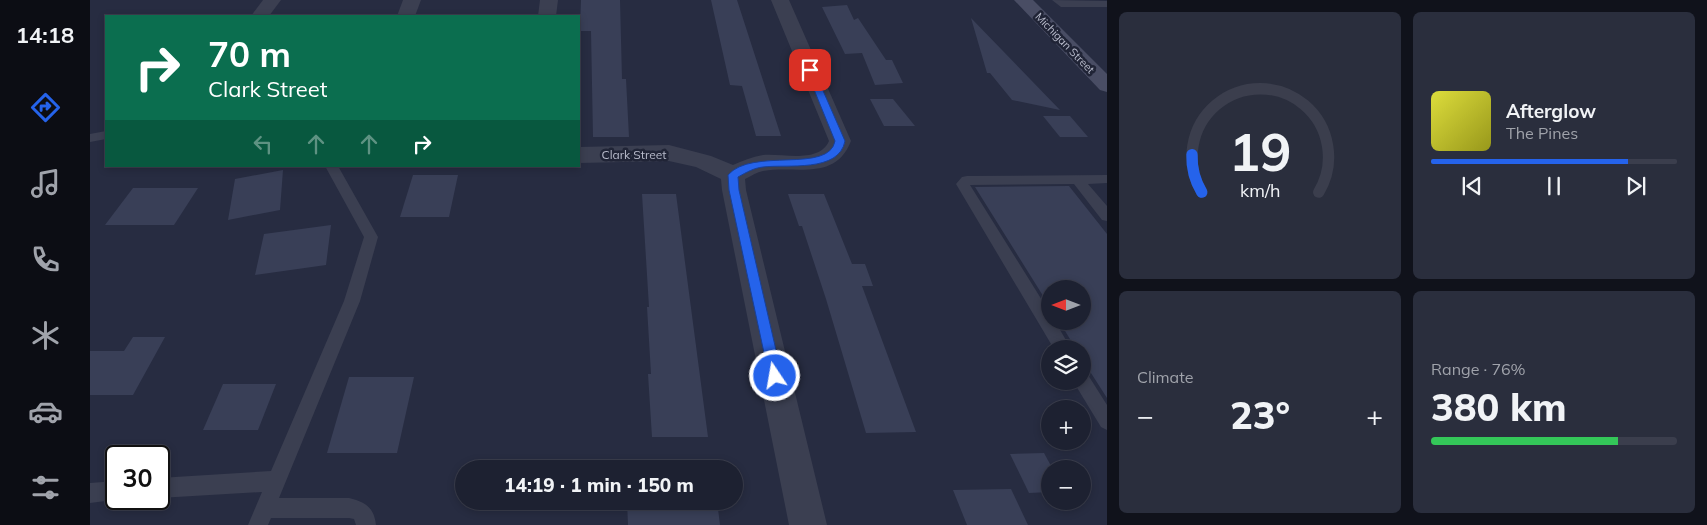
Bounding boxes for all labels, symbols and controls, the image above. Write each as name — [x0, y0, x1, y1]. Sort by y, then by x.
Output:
street label: Michigan Street — [1032, 10, 1098, 77]
text: 14:18 — [16, 21, 74, 49]
text: 70 m — [208, 32, 291, 76]
icon: right — [125, 35, 190, 100]
pin — [789, 49, 831, 91]
icon: arrive — [796, 56, 824, 84]
text: Clark Street — [208, 75, 327, 103]
icon: directions — [28, 90, 63, 125]
text: Afterglow — [1506, 99, 1596, 123]
text: 19 — [1229, 119, 1291, 184]
text: The Pines — [1506, 123, 1578, 143]
icon: left — [249, 130, 277, 158]
icon: ahead — [302, 130, 330, 158]
icon: ahead — [355, 130, 383, 158]
icon: right — [408, 130, 436, 158]
street label: Clark Street — [601, 147, 667, 162]
icon: music — [28, 166, 63, 201]
icon: previous — [1458, 172, 1486, 200]
icon: pause — [1540, 172, 1568, 200]
icon: next — [1622, 172, 1650, 200]
text: km/h — [1240, 179, 1280, 201]
icon: phone — [28, 242, 63, 277]
north arrow — [1041, 280, 1091, 330]
map controls — [1041, 280, 1091, 510]
icon: climate — [28, 318, 63, 353]
button: layers — [1041, 340, 1091, 390]
position arrow — [748, 349, 800, 401]
text: Range · 76% — [1431, 359, 1526, 379]
text: Climate — [1137, 367, 1193, 387]
text: 380 km — [1431, 383, 1567, 431]
text: 23° — [1230, 391, 1290, 439]
icon: car — [28, 394, 63, 429]
text: − — [1137, 398, 1154, 433]
text: + — [1366, 398, 1383, 433]
button: + — [1041, 400, 1091, 450]
speed limit sign: 30 — [105, 445, 170, 510]
button: − — [1041, 460, 1091, 510]
icon: filters — [28, 470, 63, 505]
text: 14:19 · 1 min · 150 m — [504, 473, 694, 497]

